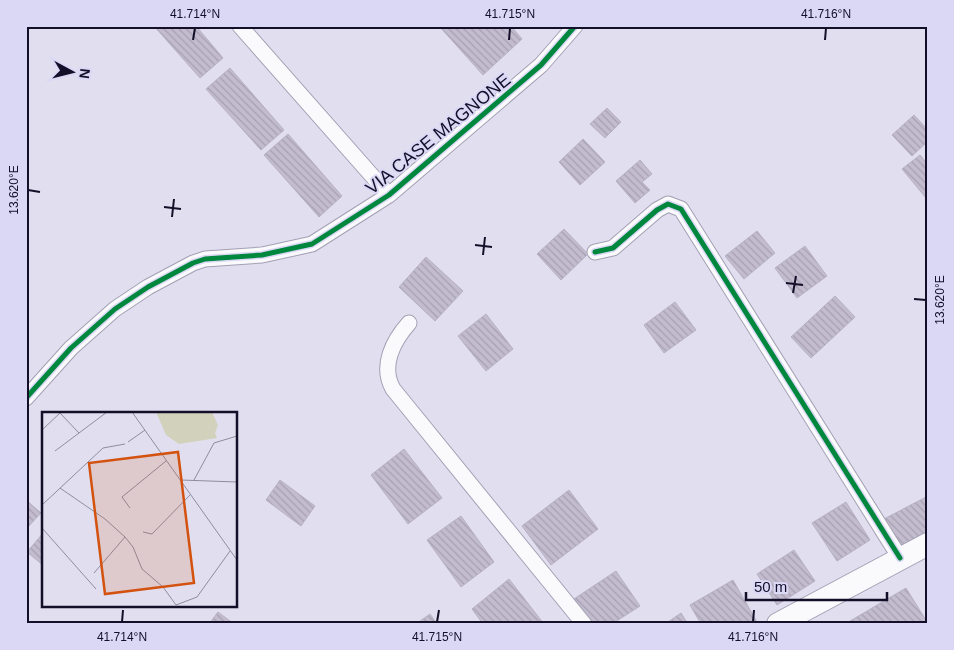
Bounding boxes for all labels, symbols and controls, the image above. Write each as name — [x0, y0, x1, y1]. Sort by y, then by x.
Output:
text: 41.714°N — [170, 7, 220, 21]
text: 41.715°N — [485, 7, 535, 21]
text: 41.716°N — [801, 7, 851, 21]
north arrow — [48, 48, 98, 98]
text: N — [76, 68, 93, 80]
street label: VIA CASE MAGNONE — [362, 70, 514, 198]
text: 13.620°E — [7, 165, 21, 215]
text: 13.620°E — [933, 275, 947, 325]
inset map — [42, 412, 238, 608]
scale bar — [746, 570, 888, 602]
text: 50 m — [754, 578, 787, 595]
text: 41.714°N — [97, 630, 147, 644]
text: 41.715°N — [412, 630, 462, 644]
text: 41.716°N — [728, 630, 778, 644]

